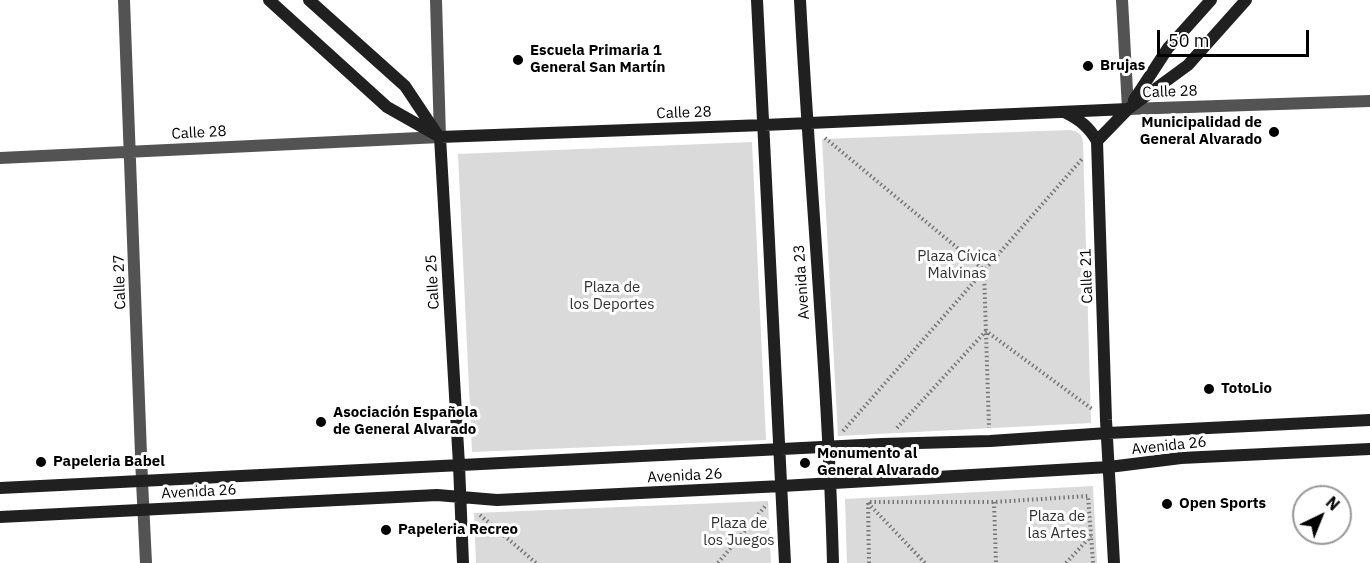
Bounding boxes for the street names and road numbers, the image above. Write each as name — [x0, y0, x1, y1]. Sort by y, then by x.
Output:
street label: Calle 28 — [1142, 82, 1198, 102]
street label: Calle 28 — [656, 103, 712, 123]
street label: Calle 28 — [171, 123, 227, 143]
street label: Avenida 23 — [790, 244, 814, 320]
street label: Calle 21 — [1077, 248, 1097, 304]
street label: Calle 27 — [110, 254, 130, 310]
street label: Calle 25 — [423, 254, 443, 310]
street label: Avenida 26 — [1131, 433, 1207, 459]
street label: Avenida 26 — [647, 465, 723, 487]
street label: Avenida 26 — [161, 481, 237, 503]

